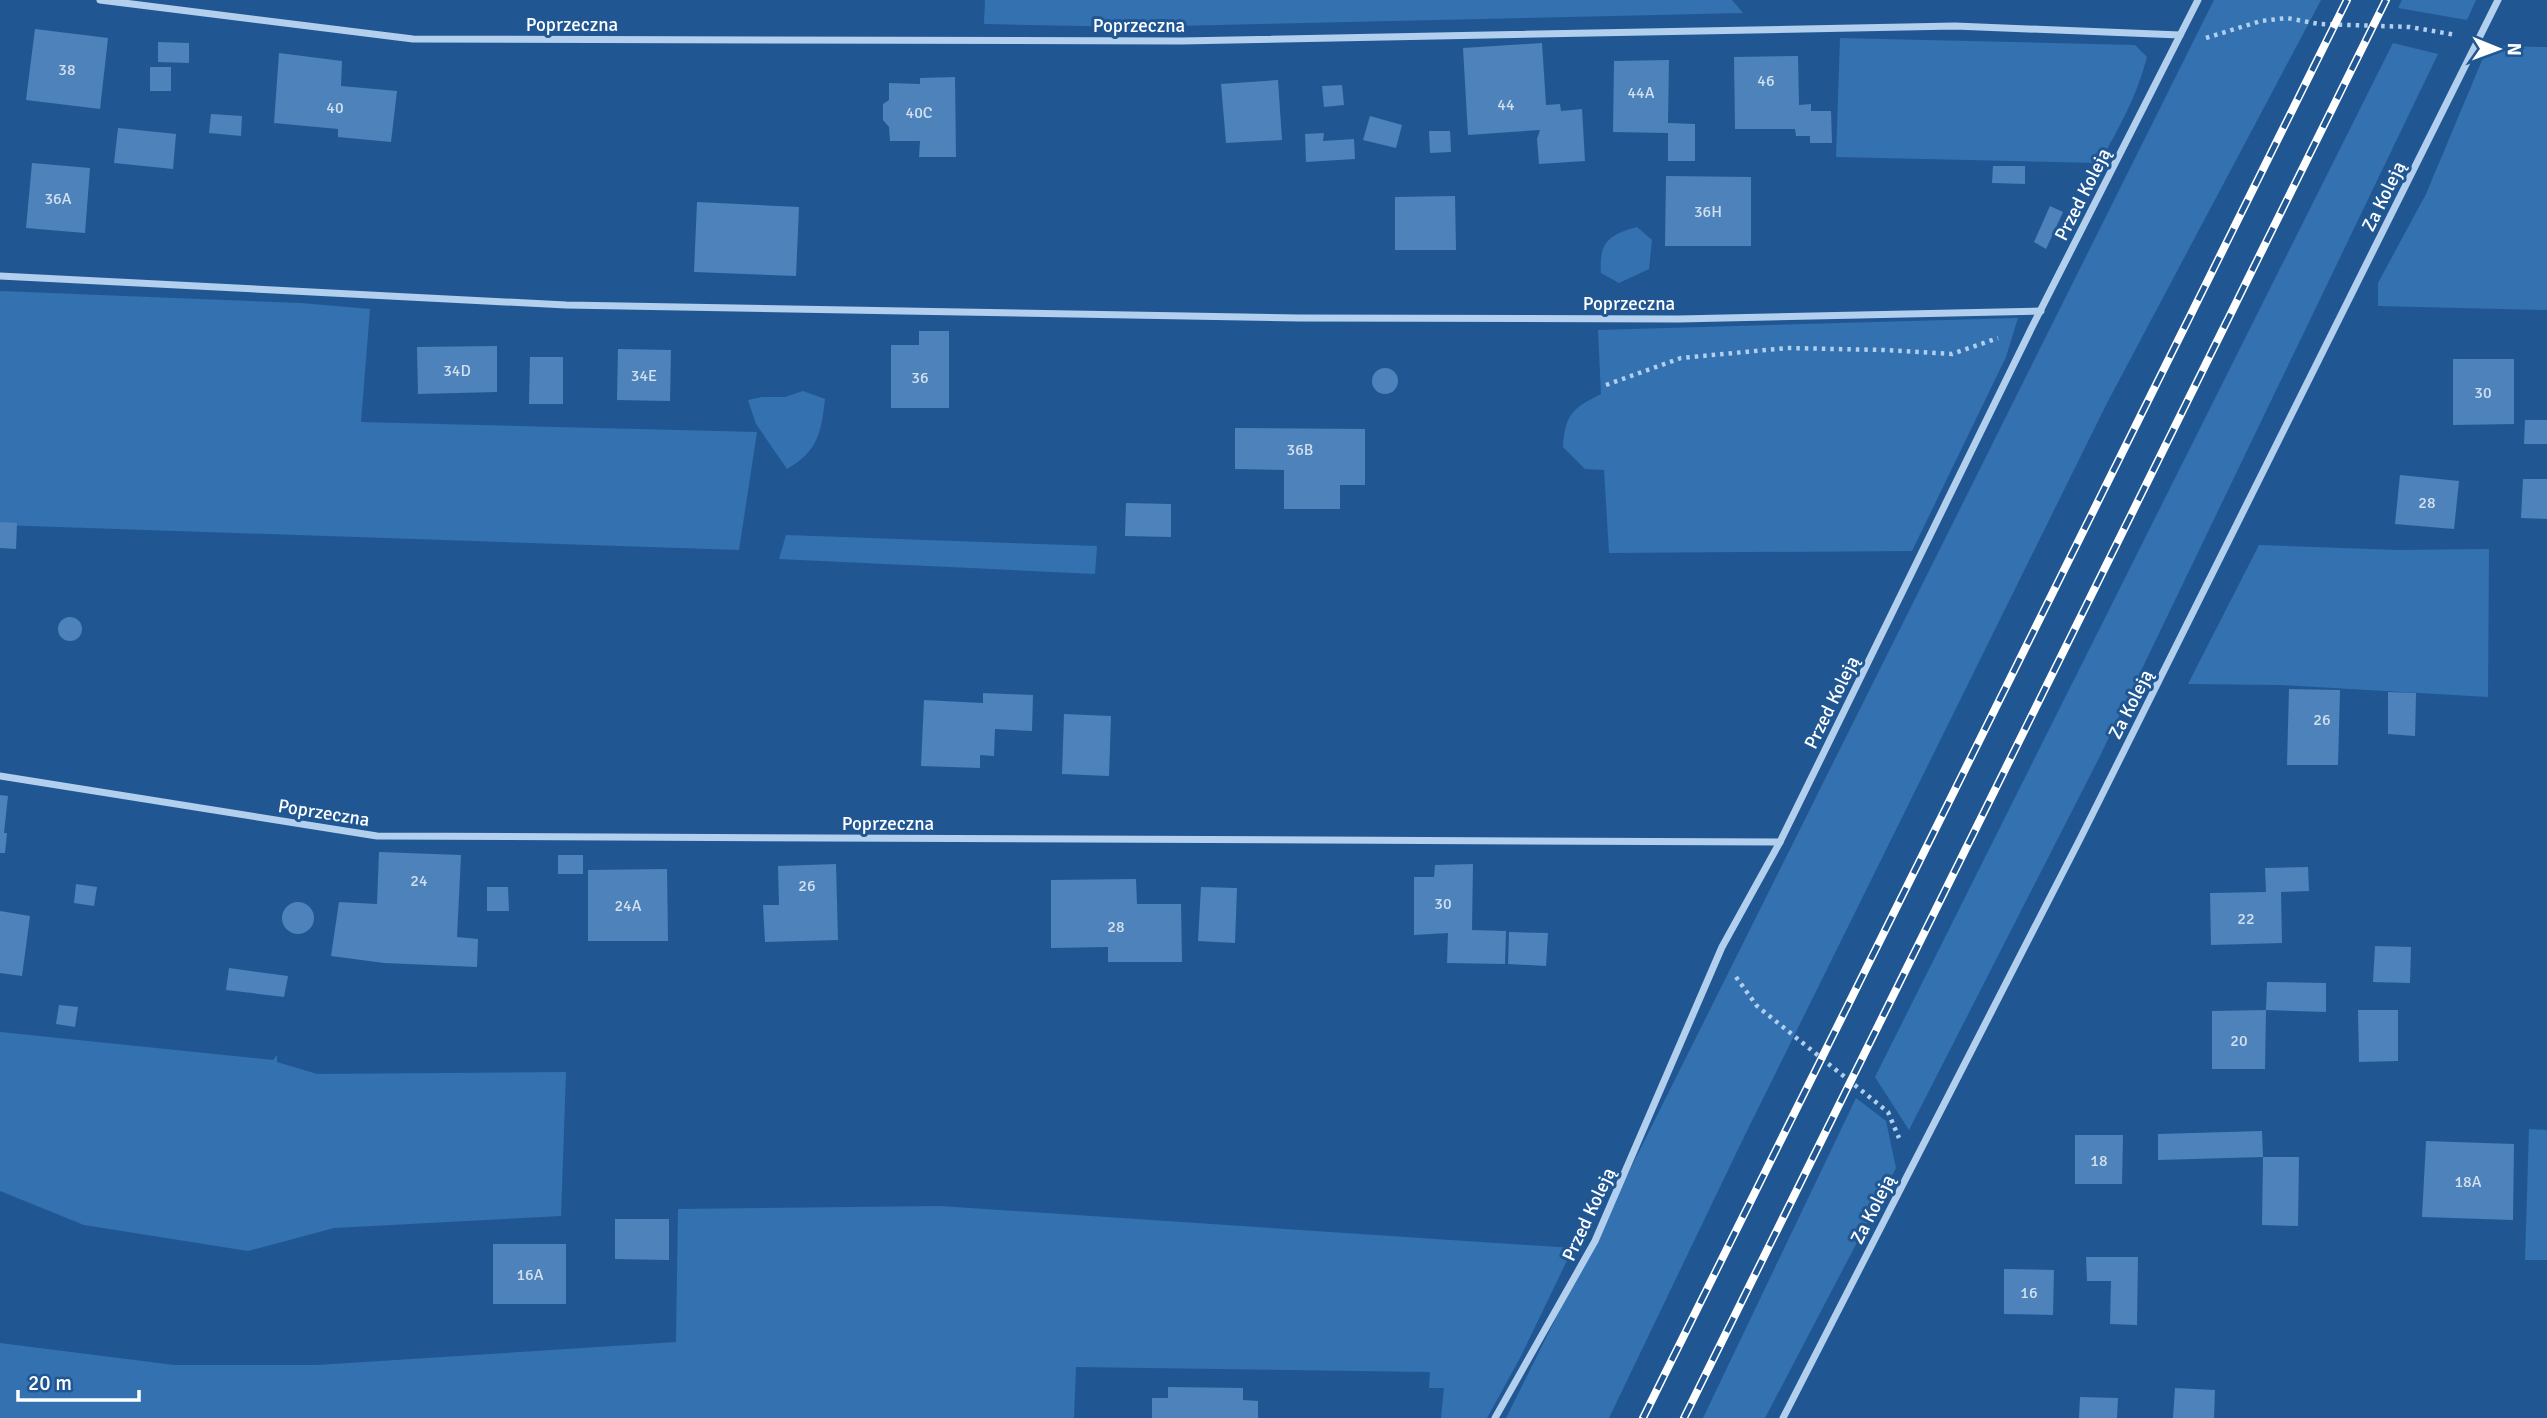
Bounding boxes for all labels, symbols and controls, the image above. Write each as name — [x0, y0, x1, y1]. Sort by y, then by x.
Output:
street label: Poprzeczna — [526, 13, 618, 37]
street label: Poprzeczna — [1093, 14, 1185, 38]
north arrow — [2463, 14, 2533, 84]
text: N — [2502, 42, 2526, 56]
house number: 38 — [58, 60, 76, 80]
house number: 46 — [1757, 71, 1775, 91]
house number: 44A — [1627, 83, 1655, 103]
house number: 44 — [1497, 95, 1515, 115]
house number: 40 — [326, 98, 344, 118]
house number: 40C — [906, 103, 933, 123]
street label: Przed Koleją — [2049, 144, 2116, 245]
street label: Za Koleją — [2357, 157, 2411, 235]
house number: 36A — [44, 189, 72, 209]
house number: 36H — [1694, 202, 1722, 222]
street label: Poprzeczna — [1583, 292, 1675, 316]
house number: 34D — [443, 361, 471, 381]
house number: 34E — [631, 366, 657, 386]
house number: 36 — [911, 368, 929, 388]
house number: 30 — [2474, 383, 2492, 403]
house number: 36B — [1287, 440, 1313, 460]
house number: 28 — [2418, 493, 2436, 513]
street label: Przed Koleją — [1799, 652, 1865, 753]
street label: Za Koleją — [2103, 665, 2159, 743]
house number: 26 — [2313, 710, 2331, 730]
street label: Poprzeczna — [276, 794, 371, 832]
street label: Poprzeczna — [842, 812, 934, 836]
house number: 24 — [410, 871, 428, 891]
house number: 26 — [798, 876, 816, 896]
house number: 30 — [1434, 894, 1452, 914]
house number: 24A — [614, 896, 642, 916]
house number: 22 — [2237, 909, 2255, 929]
house number: 28 — [1107, 917, 1125, 937]
house number: 20 — [2230, 1031, 2248, 1051]
house number: 18 — [2090, 1151, 2108, 1171]
street label: Przed Koleją — [1557, 1164, 1621, 1265]
street label: Za Koleją — [1845, 1170, 1901, 1248]
house number: 18A — [2454, 1172, 2482, 1192]
house number: 16A — [516, 1265, 544, 1285]
house number: 16 — [2020, 1283, 2038, 1303]
scale bar — [18, 1358, 138, 1402]
text: 20 m — [28, 1370, 72, 1396]

